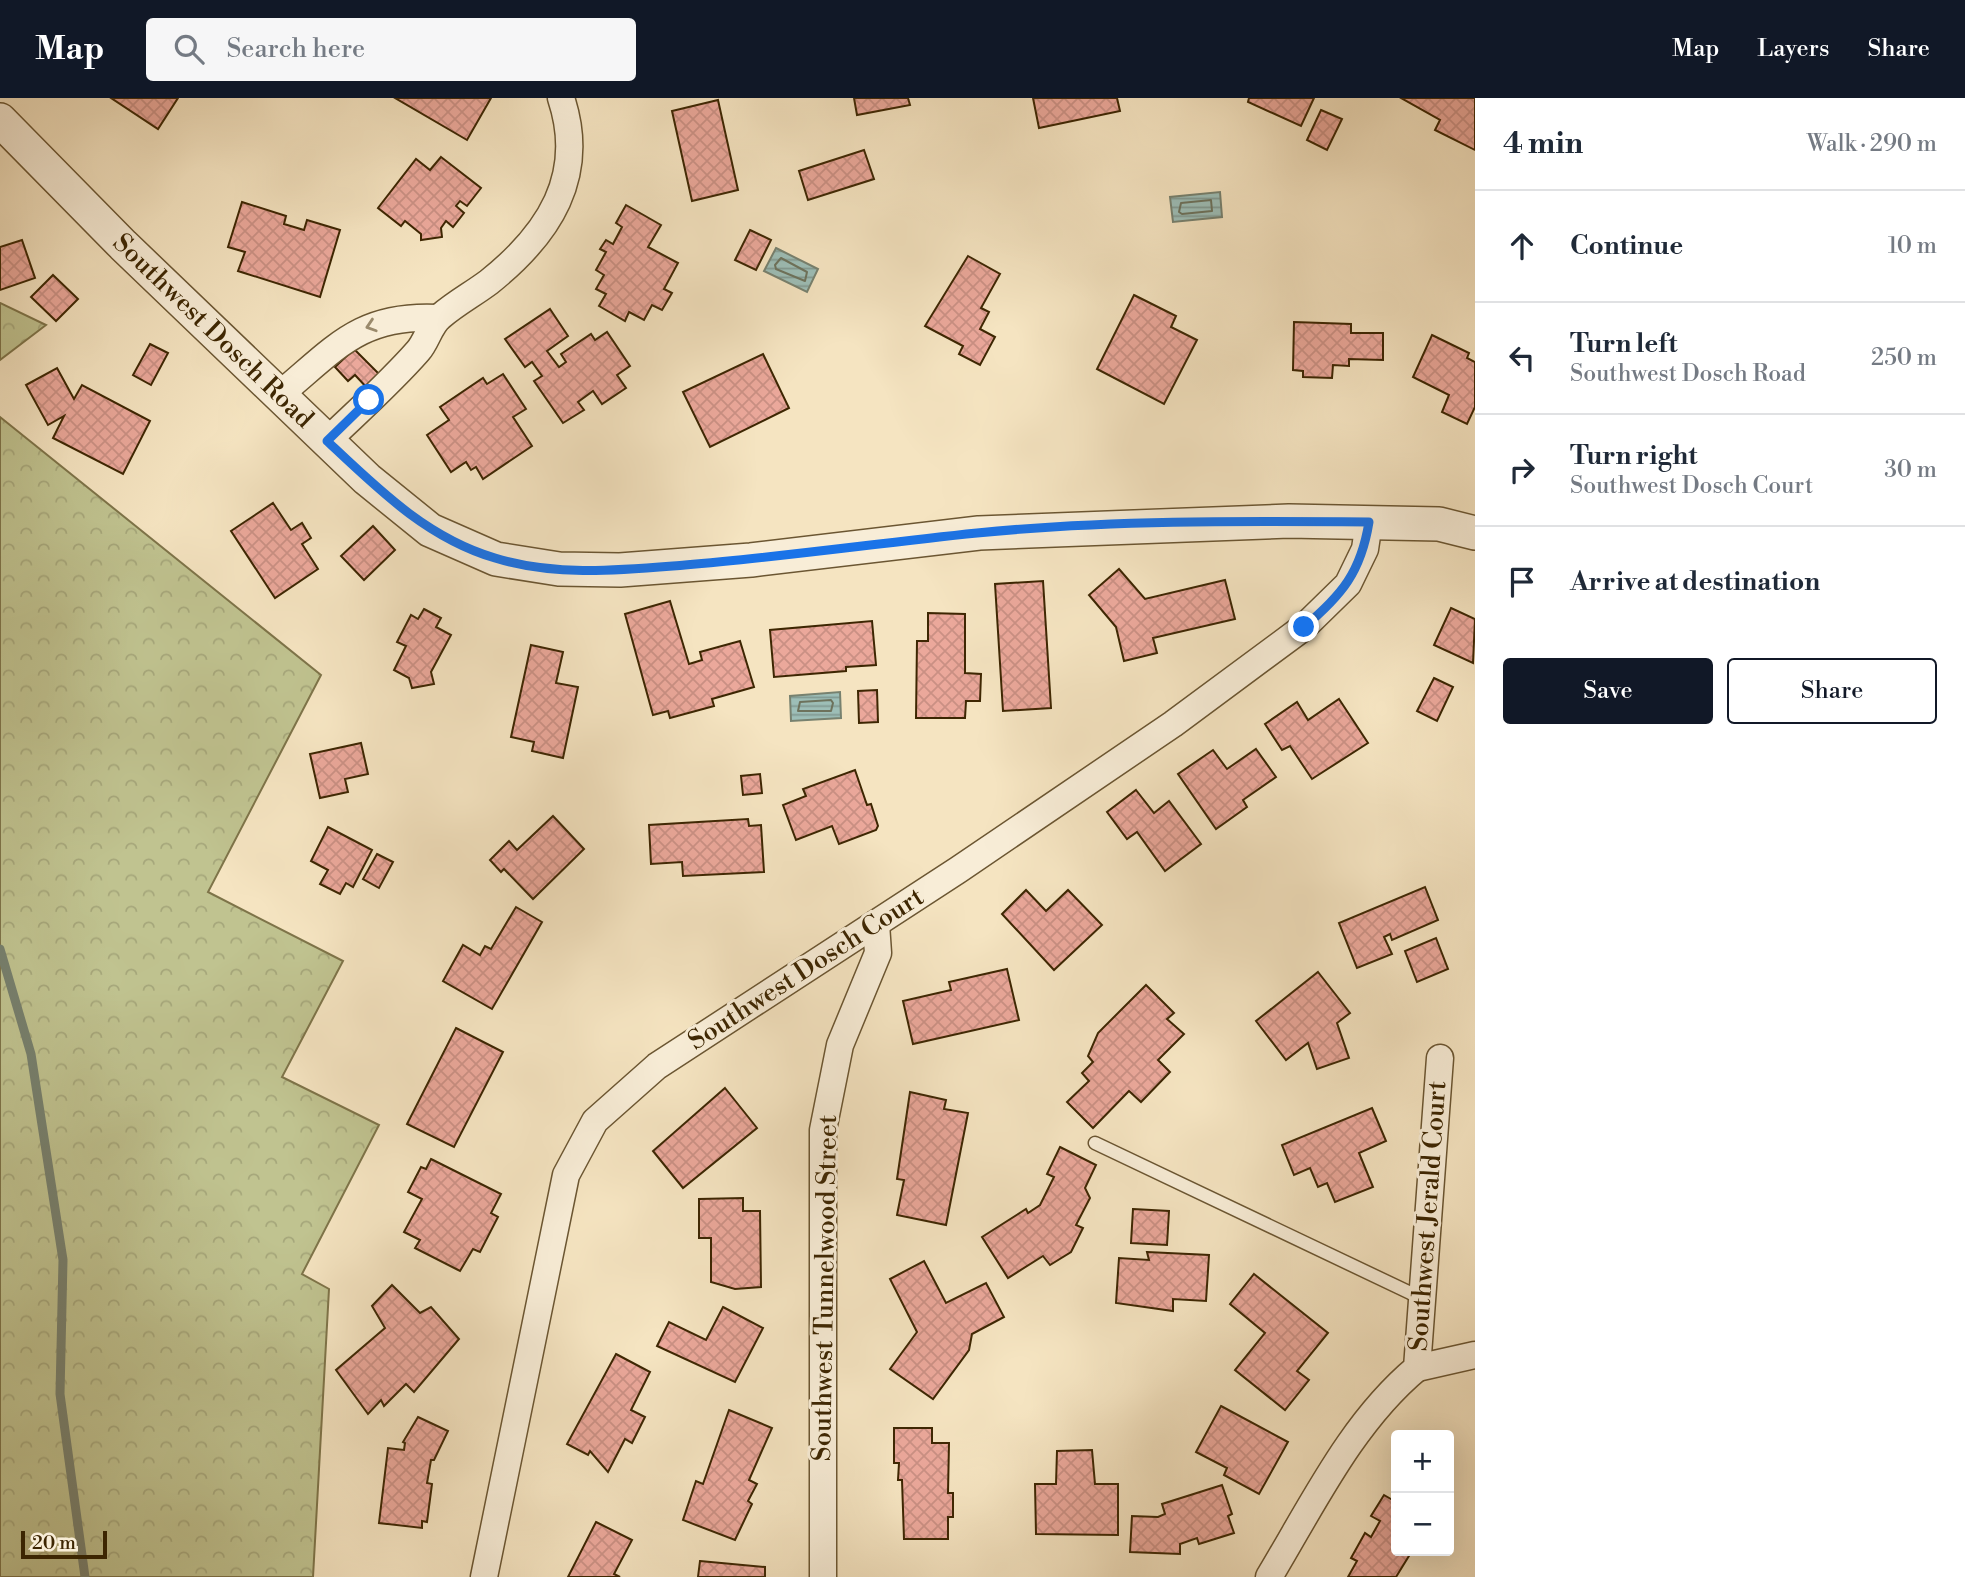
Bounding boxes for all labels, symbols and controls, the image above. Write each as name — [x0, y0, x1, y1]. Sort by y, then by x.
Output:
search box — [146, 18, 636, 81]
text: Map — [35, 29, 104, 70]
icon: search — [170, 30, 208, 68]
text: Search here — [226, 33, 365, 65]
text: Map — [1672, 34, 1719, 64]
text: Layers — [1757, 34, 1829, 64]
text: Share — [1867, 34, 1930, 64]
text: 4 min — [1503, 125, 1583, 163]
text: Walk · 290 m — [1807, 130, 1937, 158]
street label: Southwest Dosch Road — [106, 227, 320, 435]
icon: ahead — [1503, 227, 1541, 265]
text: Continue — [1570, 230, 1683, 262]
text: 10 m — [1888, 232, 1937, 260]
one-way arrow — [365, 318, 377, 332]
text: Turn left — [1570, 328, 1678, 360]
icon: left — [1503, 339, 1541, 377]
text: 250 m — [1871, 344, 1937, 372]
text: Southwest Dosch Road — [1570, 360, 1806, 388]
route start — [353, 384, 384, 415]
text: Turn right — [1570, 440, 1698, 472]
icon: right — [1503, 451, 1541, 489]
text: 30 m — [1884, 456, 1937, 484]
text: Southwest Dosch Court — [1570, 472, 1813, 500]
icon: arrive — [1503, 563, 1541, 601]
text: Arrive at destination — [1570, 566, 1820, 598]
route end — [1288, 611, 1319, 642]
button: Save — [1503, 658, 1713, 724]
button: Share — [1727, 658, 1937, 724]
street label: Southwest Dosch Court — [682, 881, 930, 1057]
street label: Southwest Jerald Court — [1403, 1080, 1453, 1352]
street label: Southwest Tunnelwood Street — [806, 1114, 844, 1462]
map controls — [1391, 1430, 1454, 1556]
button: + — [1391, 1430, 1454, 1493]
button: − — [1391, 1493, 1454, 1556]
scale bar — [21, 1528, 107, 1560]
text: 20 m — [32, 1531, 76, 1555]

